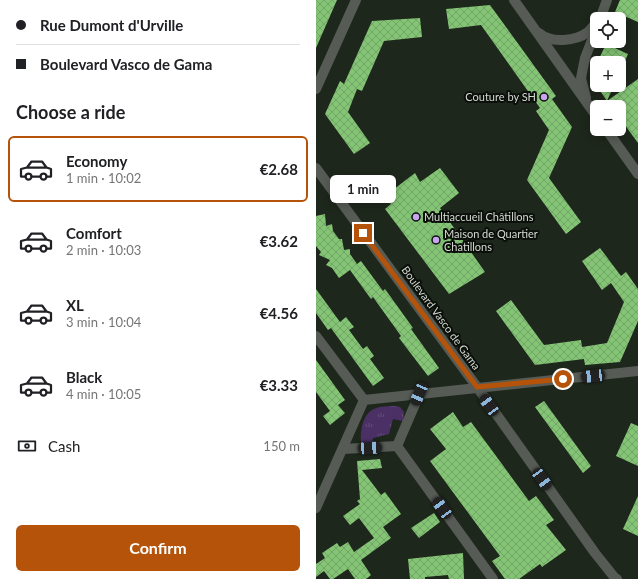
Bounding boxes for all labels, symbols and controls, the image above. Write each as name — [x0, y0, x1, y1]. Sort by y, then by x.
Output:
map controls — [590, 12, 626, 136]
button: locate — [590, 12, 626, 48]
text: Rue Dumont d'Urville — [40, 16, 183, 34]
text: Boulevard Vasco de Gama — [40, 55, 212, 73]
button: + — [590, 56, 626, 92]
place label: Couture by SH — [465, 90, 536, 103]
marker: Couture by SH — [539, 92, 549, 102]
button: − — [590, 100, 626, 136]
text: Choose a ride — [16, 101, 125, 123]
icon: car — [18, 151, 54, 187]
text: Economy — [66, 152, 127, 170]
text: €2.68 — [260, 160, 298, 178]
text: 1 min · 10:02 — [66, 170, 141, 186]
callout: 1 min — [330, 175, 396, 203]
text: 1 min — [347, 181, 379, 197]
place label: Multiaccueil Châtillons — [424, 210, 534, 223]
marker: Multiaccueil Châtillons — [411, 212, 421, 222]
icon: car — [18, 223, 54, 259]
text: Comfort — [66, 224, 122, 242]
route end — [354, 224, 372, 242]
place label: Maison de Quartier Chatillons — [444, 227, 538, 253]
text: €3.62 — [260, 232, 298, 250]
marker: Maison de Quartier Chatillons — [431, 235, 441, 245]
text: 2 min · 10:03 — [66, 242, 141, 258]
street label: Boulevard Vasco de Gama — [399, 263, 483, 372]
icon: car — [18, 295, 54, 331]
text: XL — [66, 296, 84, 314]
text: €4.56 — [260, 304, 298, 322]
text: 3 min · 10:04 — [66, 314, 141, 330]
icon: car — [18, 367, 54, 403]
text: Black — [66, 368, 102, 386]
car — [580, 369, 606, 383]
route start — [554, 370, 572, 388]
text: €3.33 — [260, 376, 298, 394]
car — [409, 381, 429, 407]
text: 4 min · 10:05 — [66, 386, 141, 402]
car — [477, 392, 501, 418]
icon: cash — [16, 435, 38, 457]
text: Cash — [48, 437, 80, 455]
text: 150 m — [263, 438, 300, 454]
car — [358, 441, 382, 455]
car — [530, 466, 554, 492]
car — [430, 495, 454, 521]
button: Confirm — [16, 525, 300, 571]

